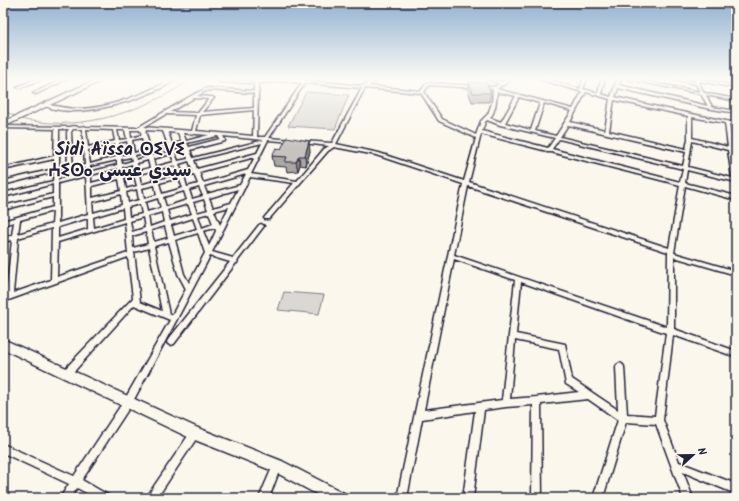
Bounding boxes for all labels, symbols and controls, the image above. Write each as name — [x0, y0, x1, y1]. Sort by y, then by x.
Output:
district label: Sidi Aïssa ⵙⵉⴸⵉ ⵄⵉⵙⴰ سيدي عيسى — [49, 136, 191, 186]
north arrow — [673, 435, 713, 475]
text: N — [692, 445, 711, 458]

